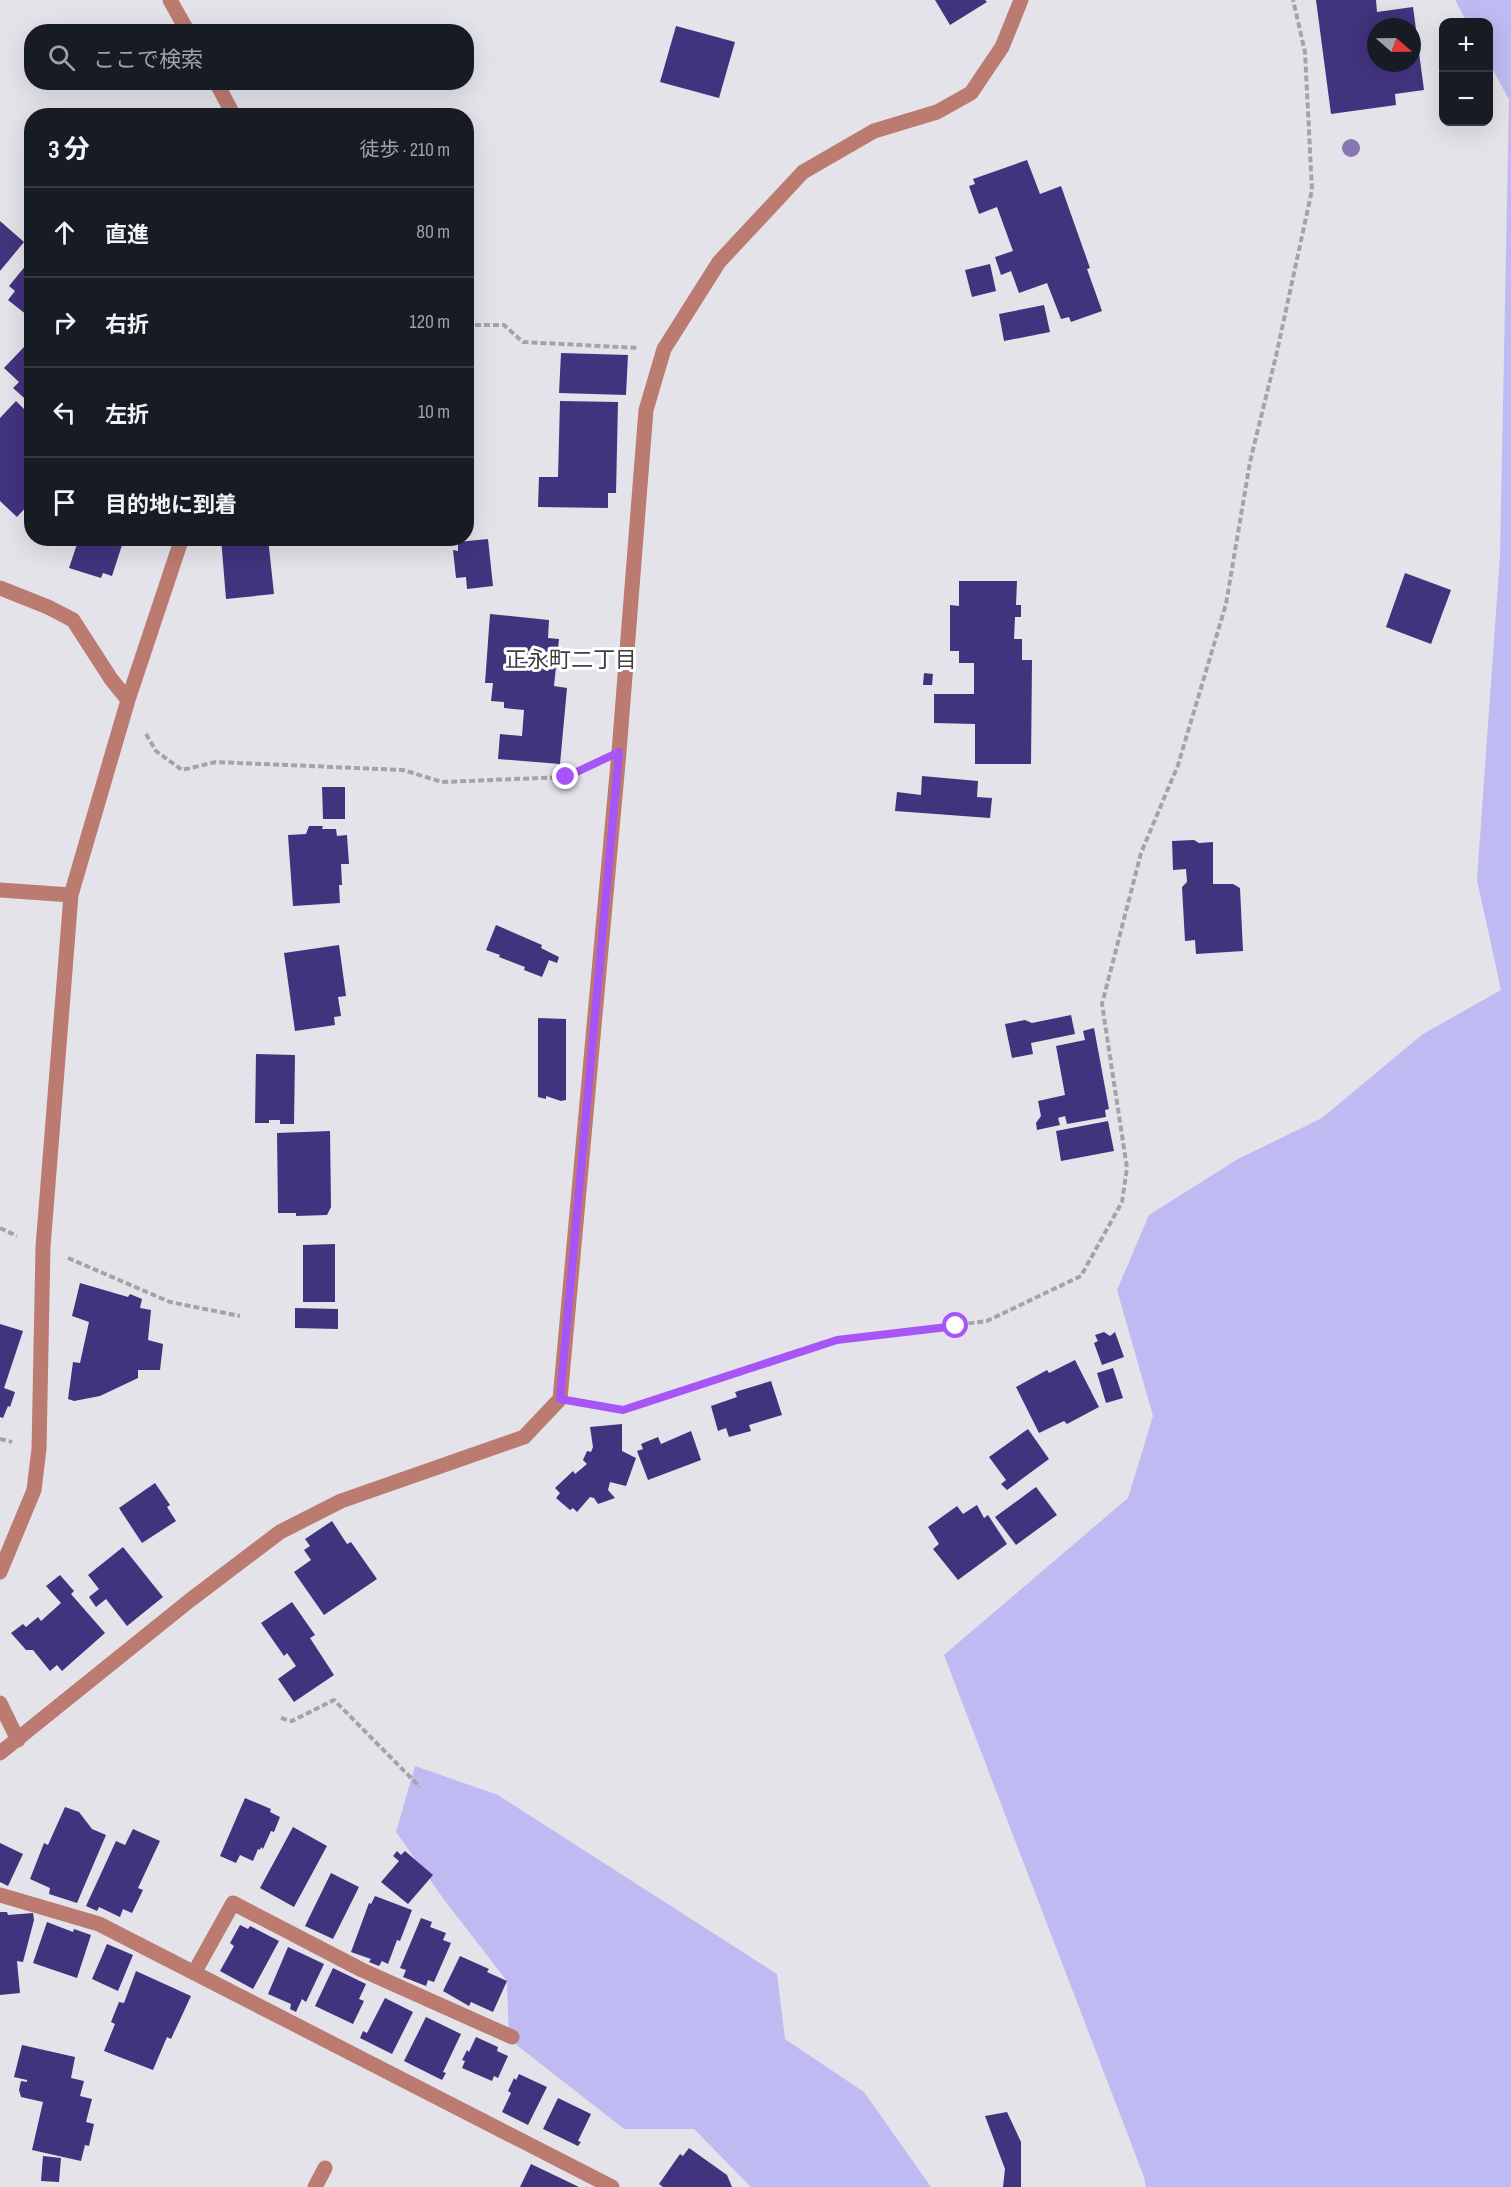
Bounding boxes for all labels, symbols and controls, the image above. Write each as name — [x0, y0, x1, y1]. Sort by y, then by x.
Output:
north arrow — [1367, 18, 1421, 72]
map controls — [1439, 18, 1493, 126]
button: + — [1439, 18, 1493, 72]
search box — [24, 24, 474, 90]
icon: search — [45, 41, 78, 74]
text: ここで検索 — [93, 47, 203, 74]
button: − — [1439, 72, 1493, 126]
text: 3 分 — [48, 135, 90, 166]
text: 徒歩 · 210 m — [359, 138, 450, 162]
icon: ahead — [48, 216, 81, 249]
text: 80 m — [416, 220, 450, 244]
text: 直進 — [105, 222, 149, 249]
icon: right — [48, 306, 81, 339]
text: 120 m — [410, 310, 450, 334]
text: 右折 — [105, 312, 149, 339]
icon: left — [48, 396, 81, 429]
text: 10 m — [418, 400, 450, 424]
text: 左折 — [105, 402, 149, 429]
icon: arrive — [48, 486, 81, 519]
text: 目的地に到着 — [105, 492, 237, 519]
district label: 正永町二丁目 — [505, 647, 637, 674]
route end — [552, 763, 578, 789]
route start — [942, 1312, 968, 1338]

